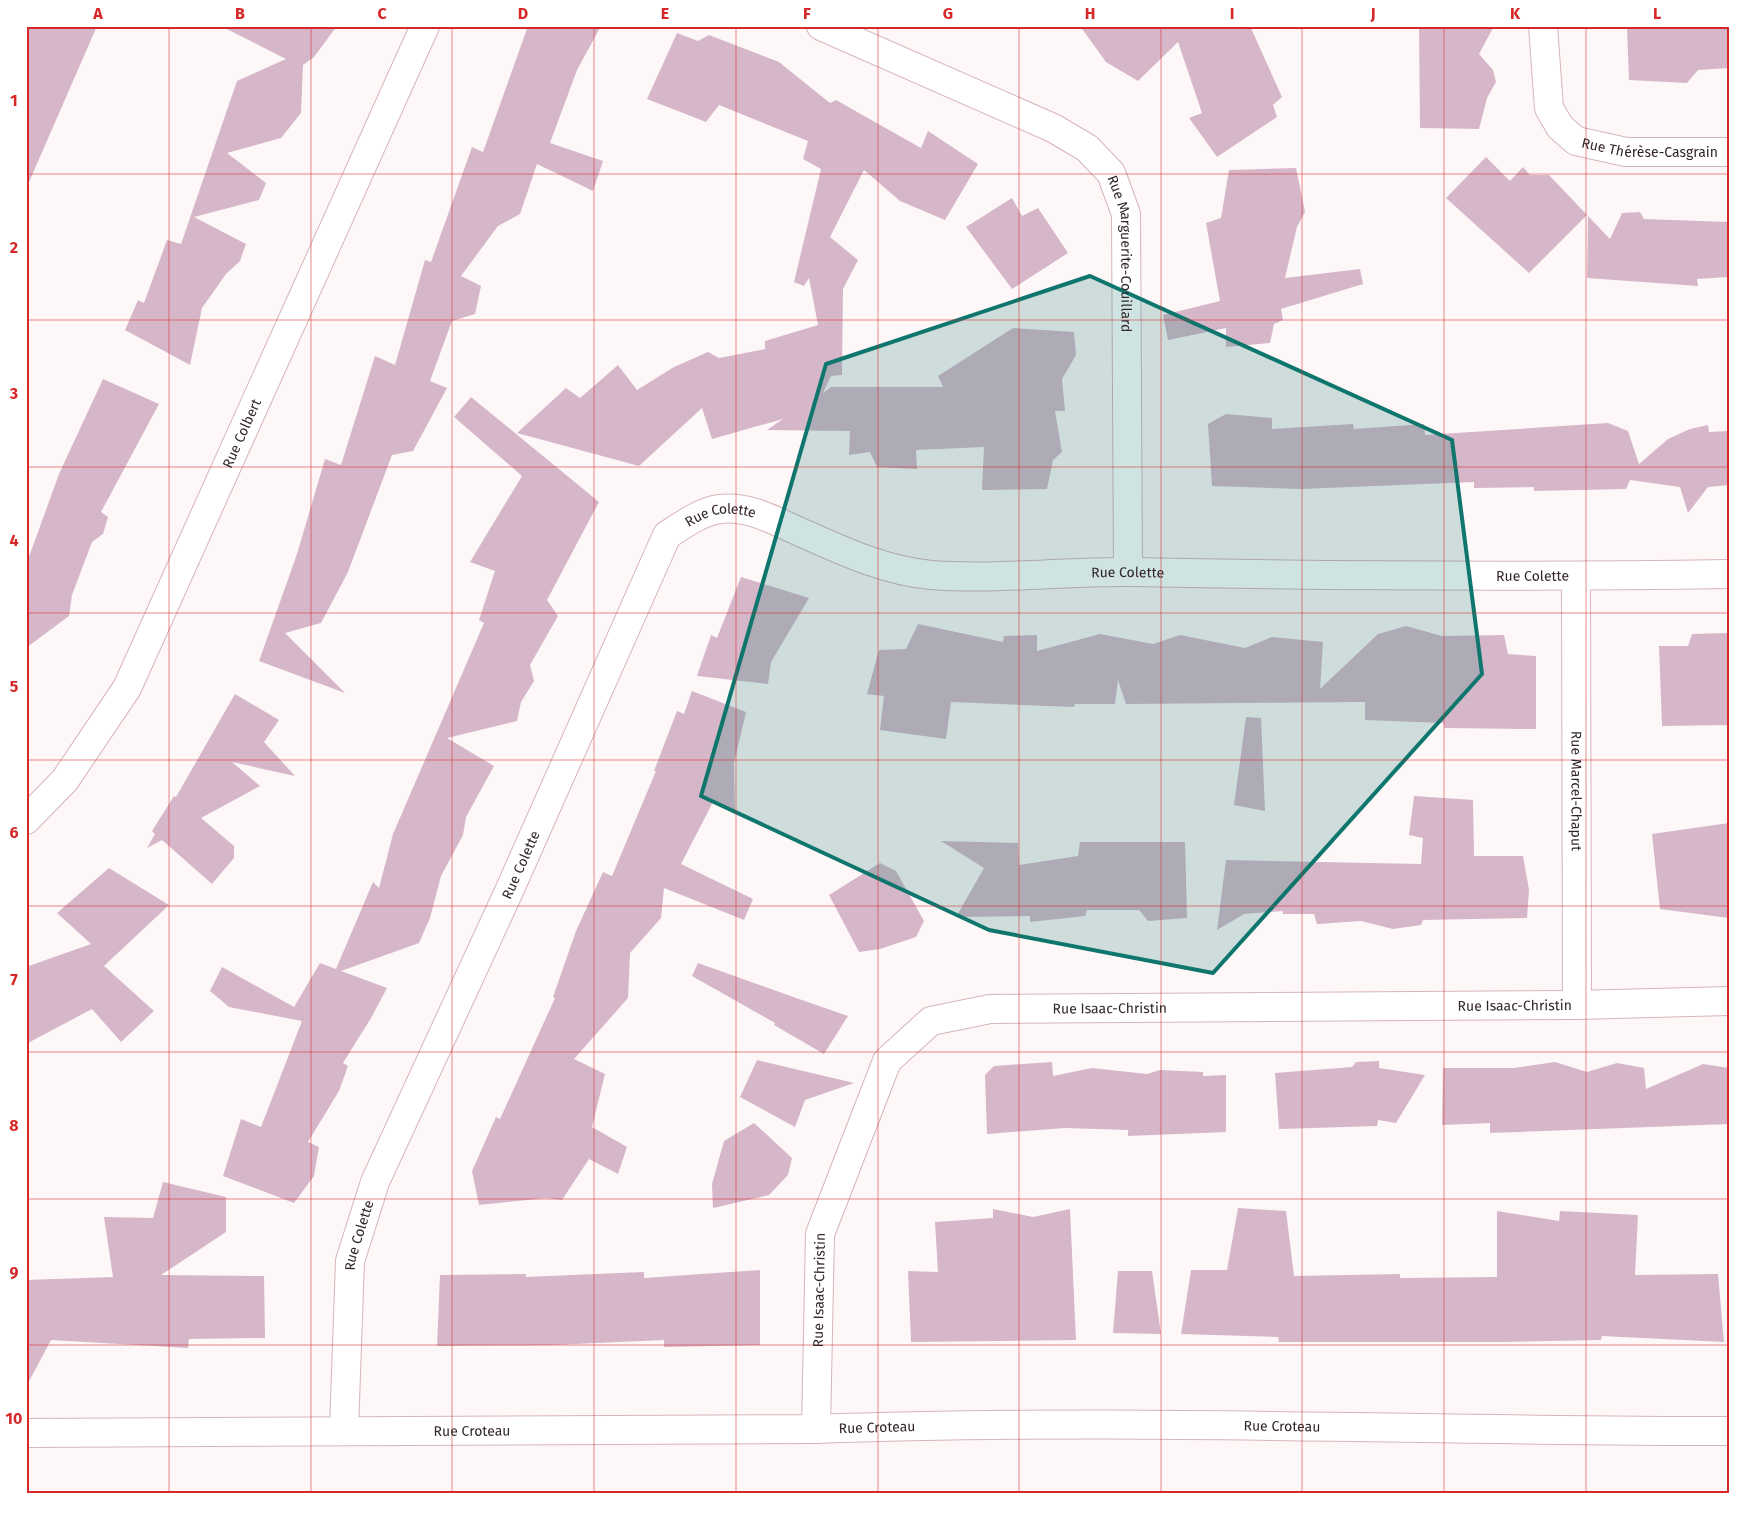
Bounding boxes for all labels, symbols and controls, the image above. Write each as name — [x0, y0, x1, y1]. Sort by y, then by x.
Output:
text: A — [92, 4, 103, 23]
text: B — [235, 4, 245, 23]
text: C — [377, 4, 387, 23]
text: D — [518, 4, 528, 23]
text: E — [661, 4, 669, 23]
text: F — [803, 4, 811, 23]
text: G — [943, 4, 953, 23]
text: H — [1085, 4, 1095, 23]
text: I — [1230, 4, 1234, 23]
text: J — [1369, 4, 1376, 23]
text: K — [1510, 4, 1521, 23]
text: L — [1653, 4, 1661, 23]
text: 1 — [10, 91, 18, 110]
street label: Rue Thérèse-Casgrain — [1580, 134, 1718, 161]
street label: Rue Marguerite-Couillard — [1104, 173, 1135, 332]
text: 2 — [10, 238, 18, 257]
text: 3 — [9, 384, 18, 403]
street label: Rue Colbert — [219, 395, 265, 471]
street label: Rue Colette — [682, 500, 758, 531]
text: 4 — [9, 531, 19, 550]
street label: Rue Colette — [1091, 564, 1164, 582]
street label: Rue Colette — [1496, 568, 1569, 585]
text: 5 — [10, 677, 19, 696]
street label: Rue Marcel-Chaput — [1567, 731, 1585, 852]
text: 6 — [9, 823, 19, 842]
street label: Rue Colette — [499, 828, 544, 902]
text: 7 — [10, 970, 18, 989]
street label: Rue Isaac-Christin — [1457, 997, 1572, 1015]
street label: Rue Isaac-Christin — [1052, 1000, 1167, 1018]
text: 8 — [9, 1116, 19, 1135]
street label: Rue Colette — [342, 1198, 378, 1271]
street label: Rue Isaac-Christin — [810, 1233, 829, 1347]
text: 9 — [10, 1263, 19, 1282]
text: 10 — [6, 1409, 22, 1428]
street label: Rue Croteau — [838, 1418, 916, 1437]
street label: Rue Croteau — [1243, 1418, 1321, 1436]
street label: Rue Croteau — [433, 1423, 511, 1440]

